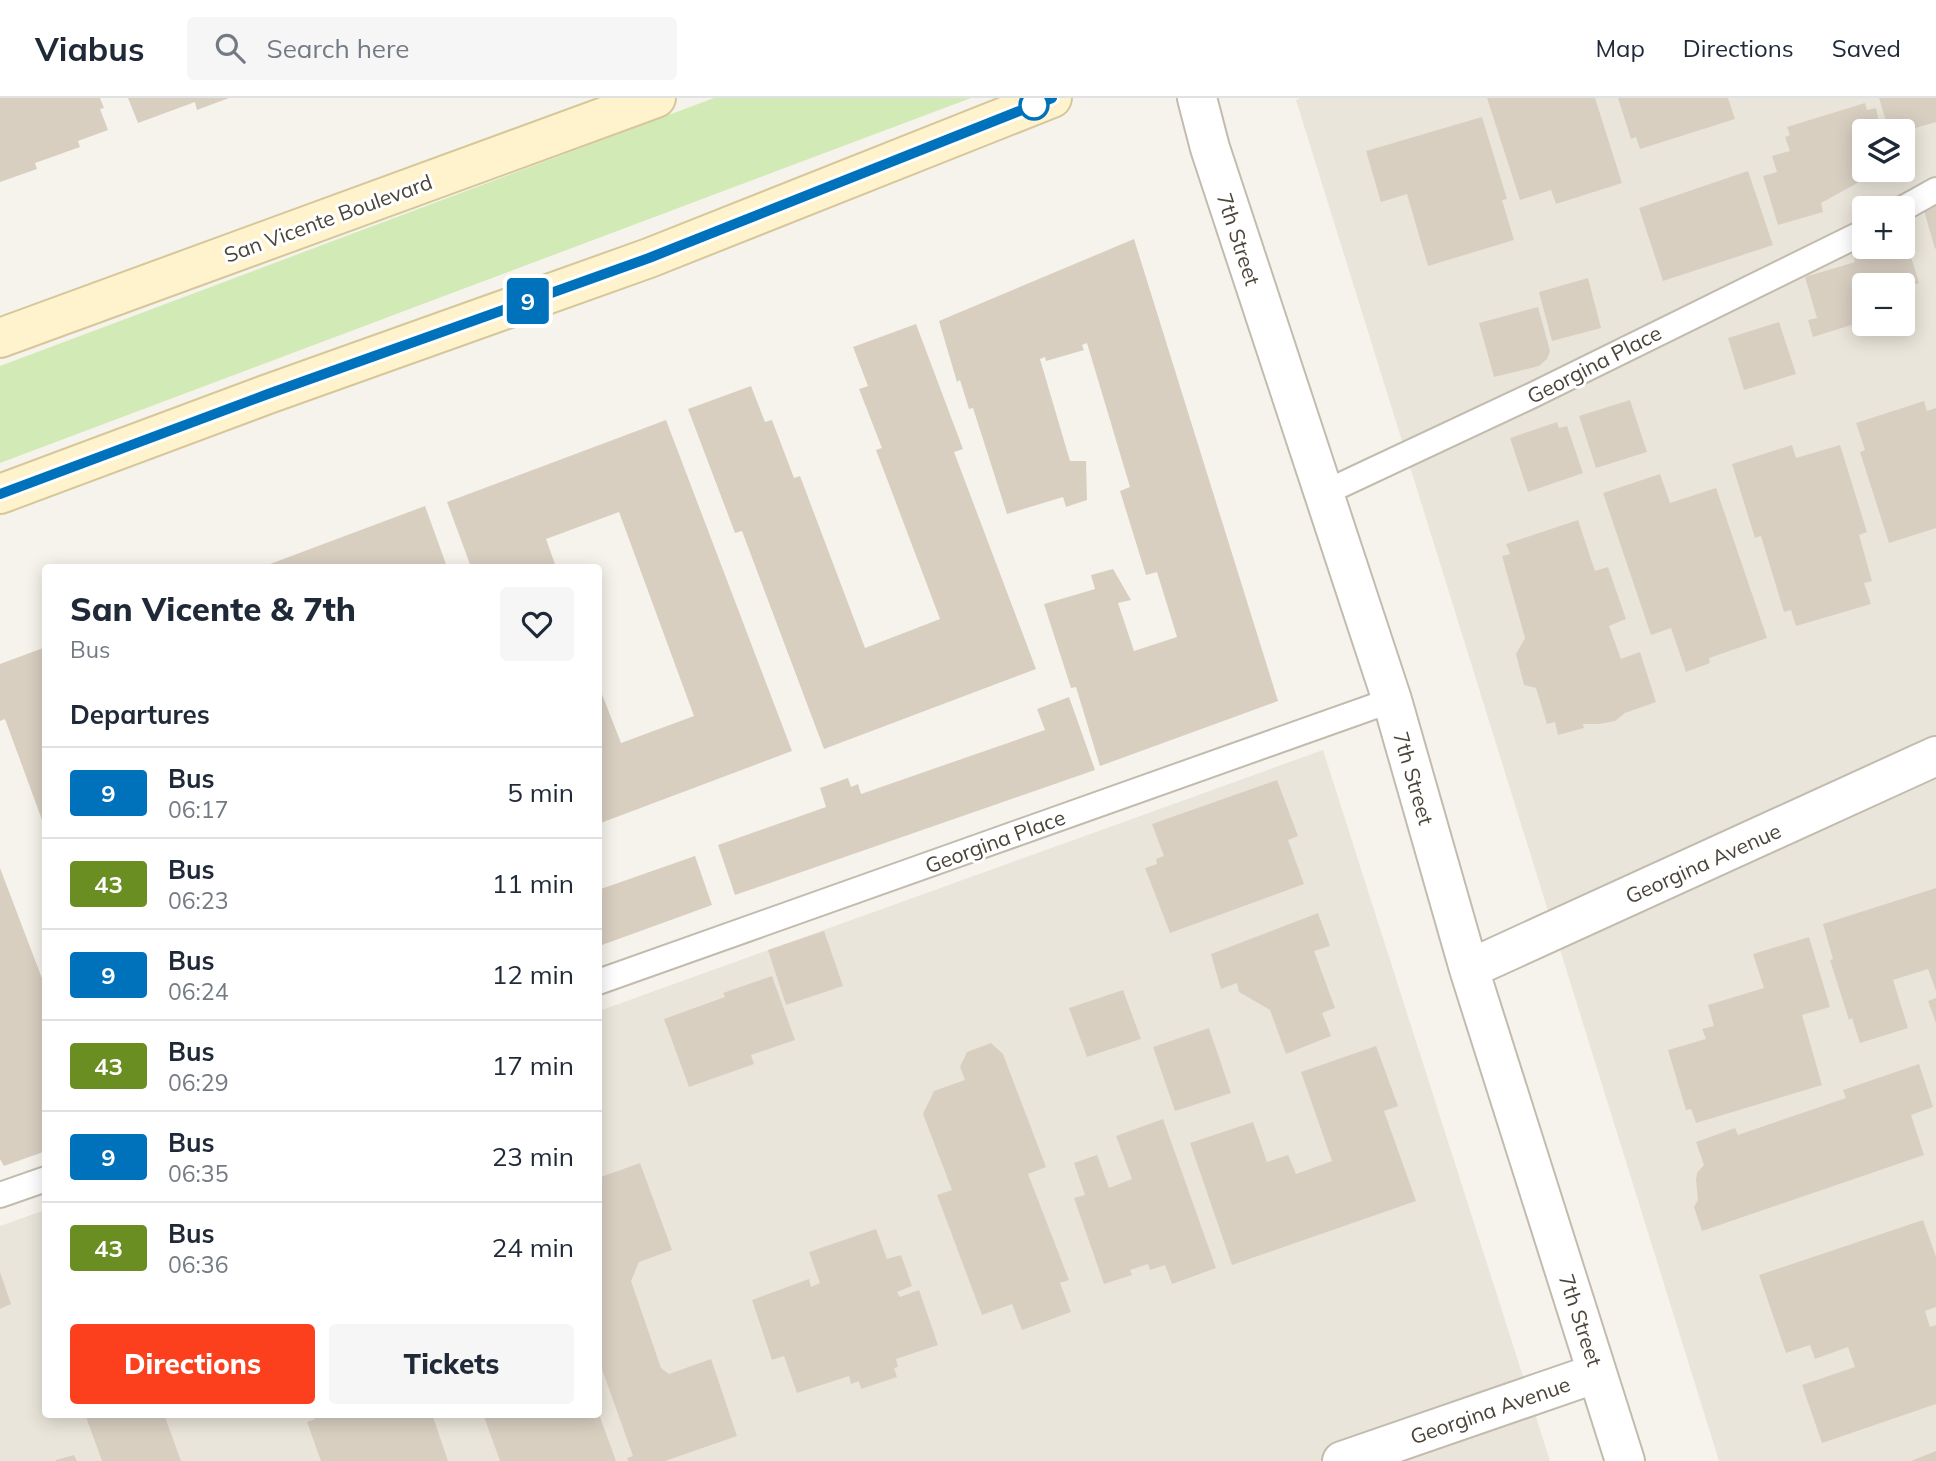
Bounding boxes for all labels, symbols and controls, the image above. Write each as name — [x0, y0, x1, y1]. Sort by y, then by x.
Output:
search box — [187, 17, 677, 80]
text: Viabus — [35, 28, 145, 69]
icon: search — [211, 29, 249, 67]
text: Search here — [267, 32, 409, 65]
text: Map — [1595, 33, 1645, 63]
text: Directions — [1683, 33, 1794, 63]
text: Saved — [1832, 33, 1901, 63]
unlabelled marker — [1019, 90, 1049, 120]
map controls — [1852, 119, 1915, 336]
button: layers — [1852, 119, 1915, 182]
street label: San Vicente Boulevard — [220, 168, 436, 268]
street label: 7th Street — [1212, 189, 1266, 289]
button: + — [1852, 196, 1915, 259]
button: − — [1852, 273, 1915, 336]
line badge: 9 — [505, 278, 551, 324]
text: 9 — [521, 286, 535, 316]
street label: Georgina Place — [1523, 319, 1665, 409]
button: heart — [500, 587, 574, 661]
text: San Vicente & 7th — [70, 588, 356, 629]
text: Bus — [70, 635, 110, 664]
text: Departures — [70, 698, 210, 731]
street label: 7th Street — [1388, 728, 1440, 828]
text: Bus — [168, 762, 214, 795]
text: 5 min — [507, 776, 574, 809]
text: 9 — [101, 778, 116, 808]
text: 06:17 — [168, 795, 228, 824]
street label: Georgina Place — [921, 804, 1069, 878]
street label: Georgina Avenue — [1621, 817, 1785, 909]
text: Bus — [168, 853, 214, 886]
text: 11 min — [492, 867, 574, 900]
text: 43 — [94, 869, 123, 899]
text: 06:23 — [168, 886, 228, 915]
text: Bus — [168, 944, 214, 977]
text: 12 min — [492, 958, 574, 991]
text: 9 — [101, 960, 116, 990]
text: 06:24 — [168, 977, 228, 1006]
text: Bus — [168, 1035, 214, 1068]
text: 17 min — [492, 1049, 574, 1082]
text: 43 — [94, 1051, 123, 1081]
text: 06:29 — [168, 1068, 228, 1097]
text: Bus — [168, 1126, 214, 1159]
text: 23 min — [492, 1140, 574, 1173]
text: 9 — [101, 1142, 116, 1172]
text: 06:35 — [168, 1159, 228, 1188]
text: Bus — [168, 1217, 214, 1250]
text: 24 min — [492, 1231, 574, 1264]
text: 43 — [94, 1233, 123, 1263]
text: 06:36 — [168, 1250, 228, 1279]
street label: 7th Street — [1554, 1270, 1608, 1370]
button: Directions — [70, 1324, 315, 1404]
button: Tickets — [329, 1324, 574, 1404]
street label: Georgina Avenue — [1407, 1370, 1573, 1450]

